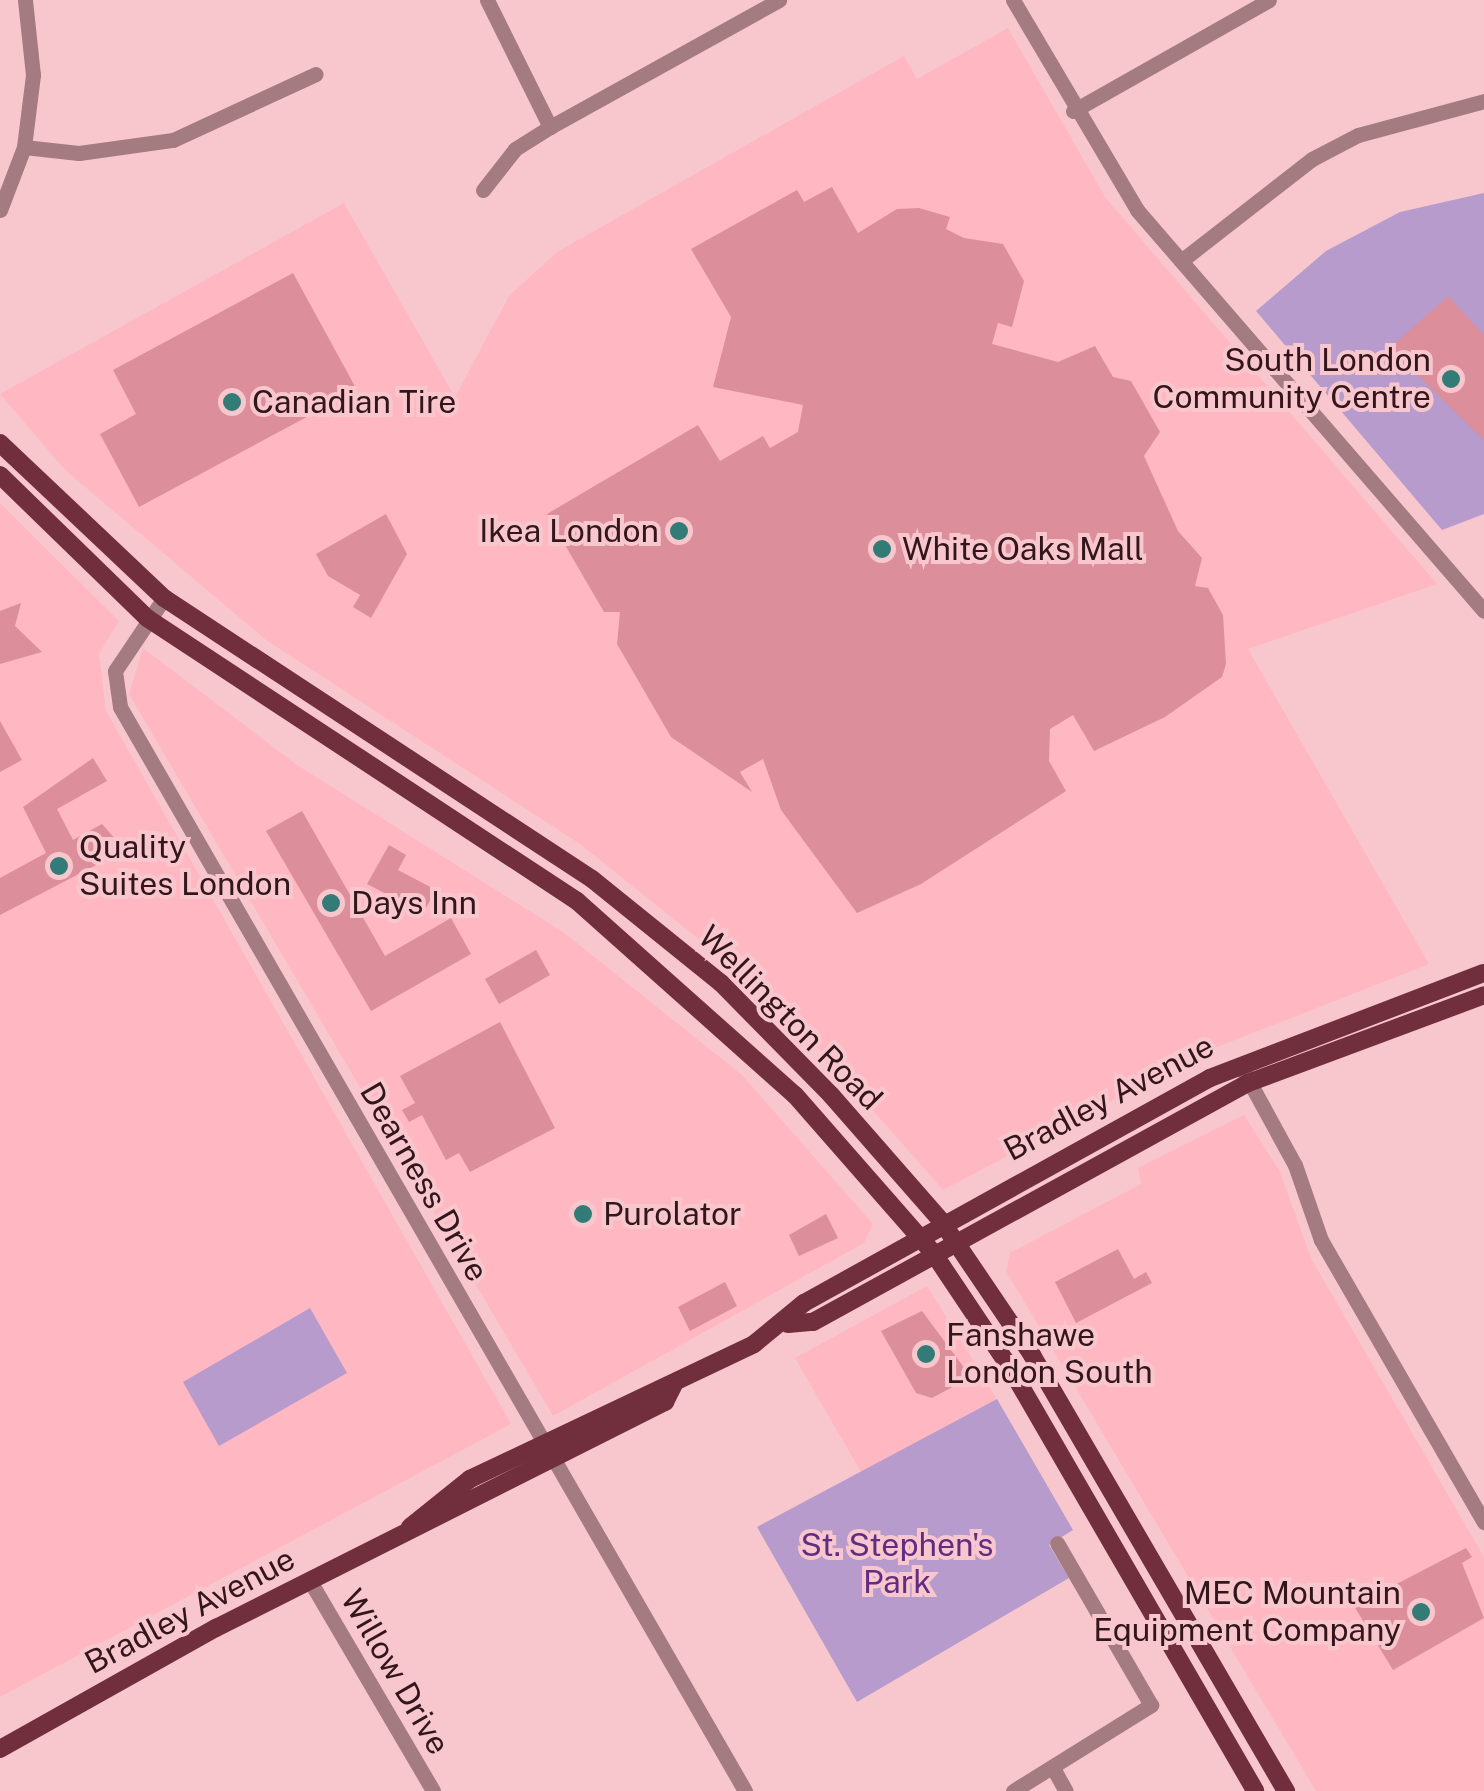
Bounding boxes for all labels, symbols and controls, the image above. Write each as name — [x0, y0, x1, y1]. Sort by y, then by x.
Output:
place label: South London Community Centre — [1152, 342, 1431, 417]
marker: South London Community Centre — [1440, 368, 1462, 390]
place label: Canadian Tire — [252, 383, 456, 421]
marker: Canadian Tire — [221, 391, 243, 413]
place label: Ikea London — [479, 512, 659, 550]
marker: Ikea London — [668, 520, 690, 542]
place label: White Oaks Mall — [902, 530, 1144, 568]
marker: White Oaks Mall — [871, 538, 893, 560]
place label: Quality Suites London — [79, 829, 291, 904]
marker: Quality Suites London — [48, 855, 70, 877]
place label: Days Inn — [351, 884, 477, 922]
marker: Days Inn — [320, 892, 342, 914]
street label: Wellington Road — [690, 918, 890, 1118]
street label: Bradley Avenue — [998, 1027, 1220, 1169]
street label: Dearness Drive — [352, 1076, 496, 1288]
place label: Purolator — [603, 1195, 742, 1233]
marker: Purolator — [572, 1203, 594, 1225]
place label: Fanshawe London South — [946, 1317, 1153, 1392]
marker: Fanshawe London South — [915, 1343, 937, 1365]
park label: St. Stephen's Park — [800, 1527, 994, 1602]
street label: Bradley Avenue — [79, 1540, 301, 1682]
place label: MEC Mountain Equipment Company — [1093, 1575, 1401, 1650]
street label: Willow Drive — [332, 1583, 458, 1761]
marker: MEC Mountain Equipment Company — [1410, 1601, 1432, 1623]

